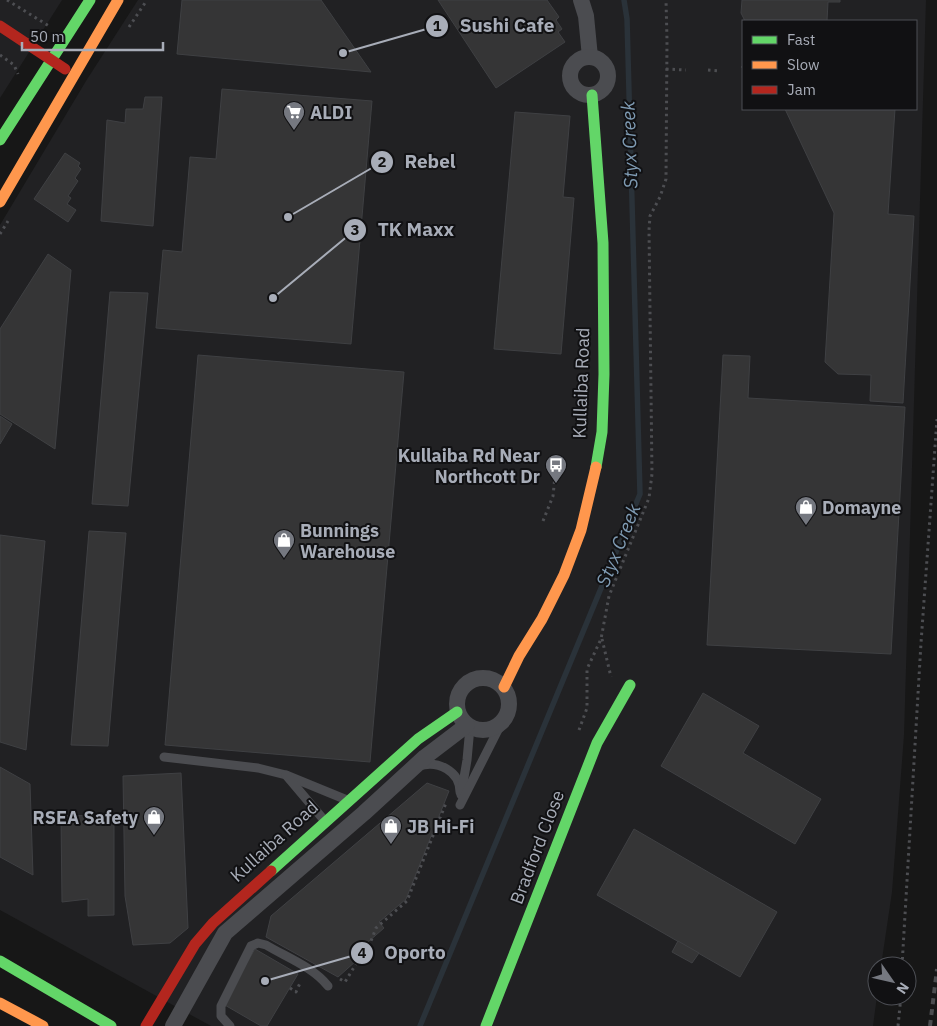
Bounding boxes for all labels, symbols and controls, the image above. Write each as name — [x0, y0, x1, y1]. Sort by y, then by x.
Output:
callout: Sushi Cafe — [425, 9, 565, 43]
text: Sushi Cafe — [460, 13, 554, 37]
text: 1 — [432, 16, 442, 35]
scale bar — [22, 20, 164, 52]
legend — [742, 20, 917, 110]
text: 50 m — [30, 27, 65, 46]
text: Fast — [787, 30, 815, 49]
text: Slow — [787, 55, 820, 74]
text: Jam — [787, 80, 816, 99]
supermarket icon: ALDI — [282, 100, 306, 131]
water label: Styx Creek — [615, 100, 643, 189]
place label: ALDI — [310, 101, 352, 124]
callout: Rebel — [370, 145, 466, 179]
text: Rebel — [404, 149, 456, 173]
text: 2 — [377, 152, 387, 171]
callout: TK Maxx — [342, 213, 464, 247]
text: TK Maxx — [378, 217, 455, 241]
text: 3 — [350, 220, 360, 239]
street label: Kullaiba Road — [568, 327, 594, 439]
place label: Kullaiba Rd Near Northcott Dr — [398, 444, 540, 488]
bus stop icon: Kullaiba Rd Near Northcott Dr — [544, 453, 568, 484]
shop icon: Domayne — [794, 495, 818, 526]
place label: Domayne — [822, 496, 901, 519]
water label: Styx Creek — [590, 499, 646, 590]
place label: Bunnings Warehouse — [300, 519, 395, 563]
shop icon: Bunnings Warehouse — [272, 528, 296, 559]
street label: Bradford Close — [505, 787, 569, 907]
street label: Kullaiba Road — [225, 795, 323, 887]
shop icon: RSEA Safety — [142, 805, 166, 836]
place label: RSEA Safety — [33, 806, 138, 829]
shop icon: JB Hi-Fi — [379, 814, 403, 845]
place label: JB Hi-Fi — [407, 815, 474, 838]
callout: Oporto — [349, 936, 456, 970]
text: Oporto — [384, 940, 446, 964]
text: 4 — [357, 943, 367, 962]
north arrow — [867, 956, 917, 1006]
text: N — [892, 979, 913, 998]

